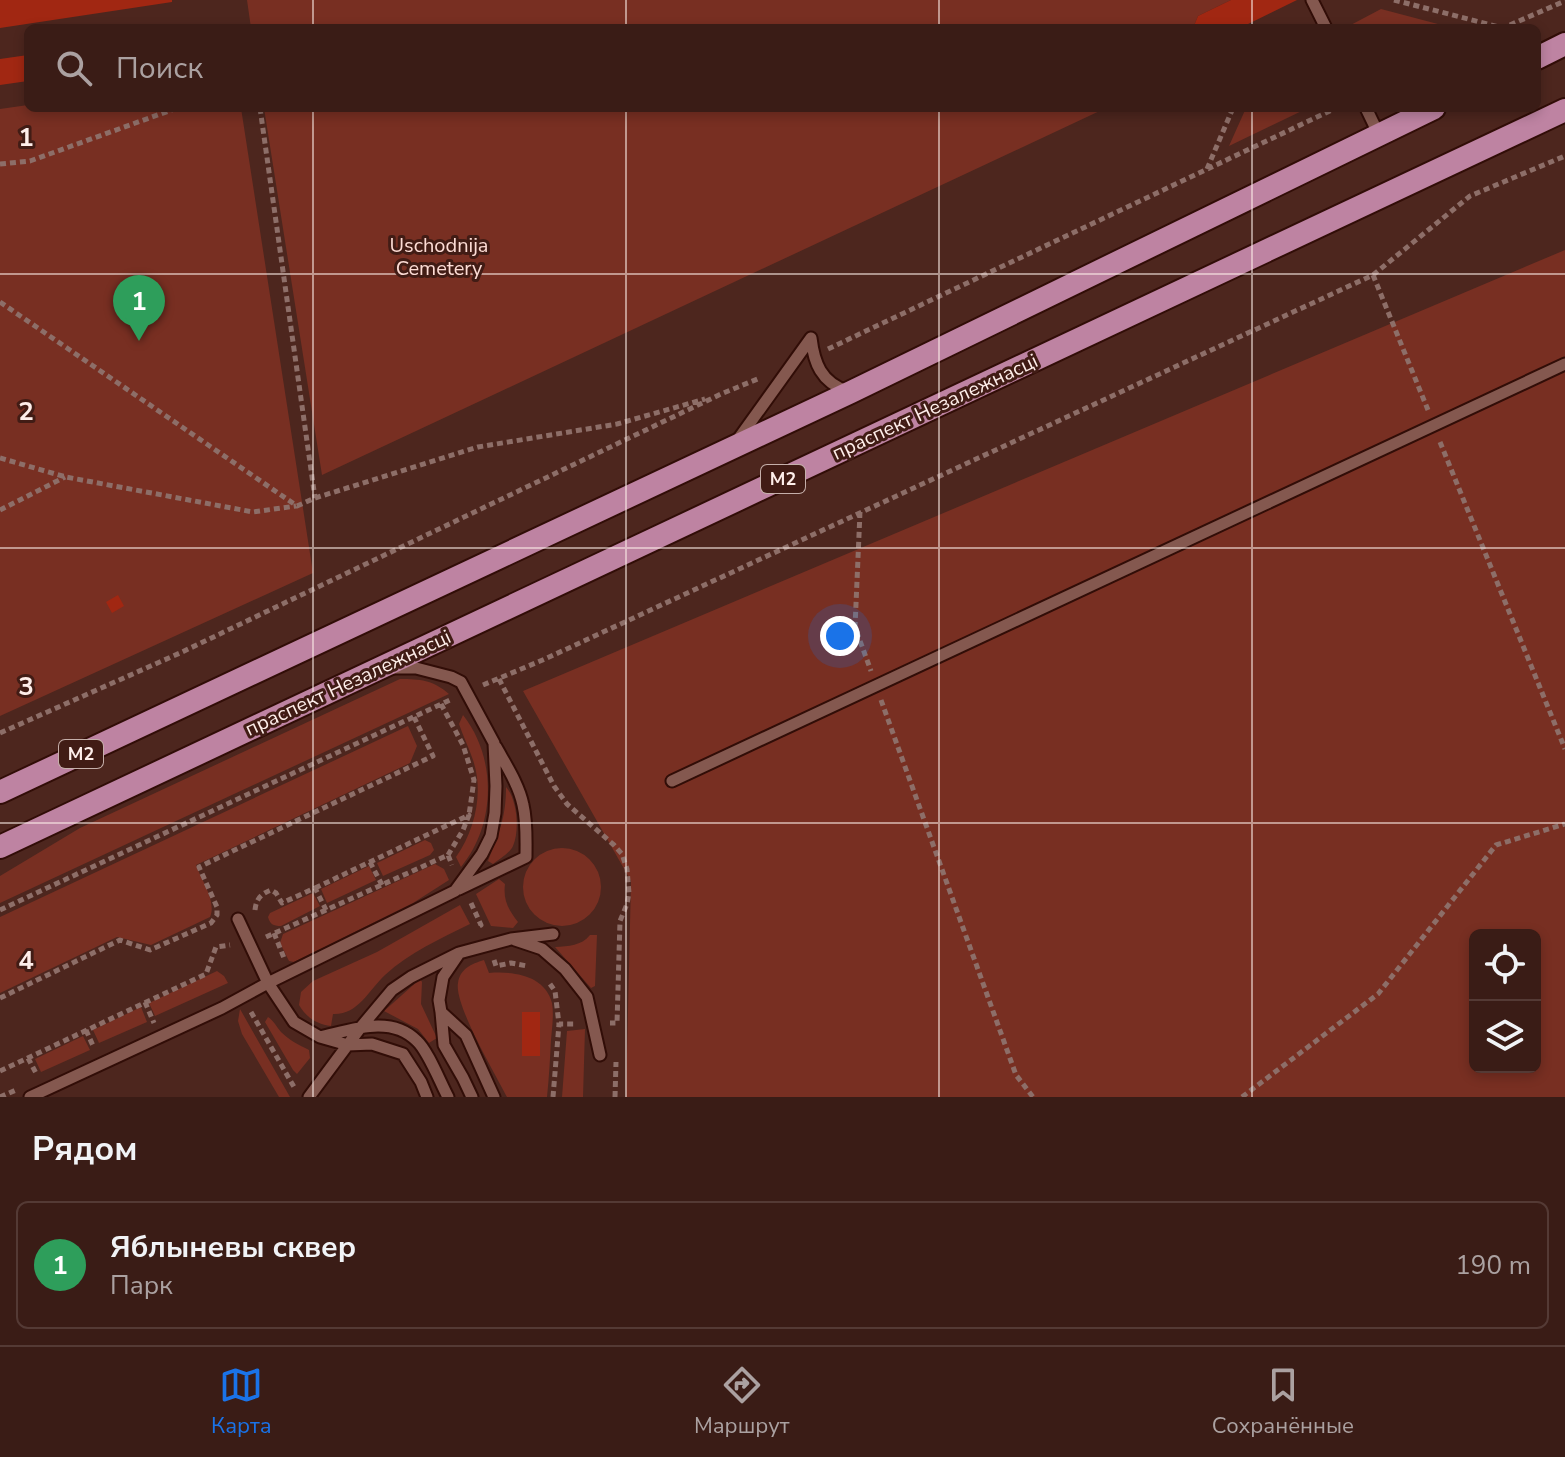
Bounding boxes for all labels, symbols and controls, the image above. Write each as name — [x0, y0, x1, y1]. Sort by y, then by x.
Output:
search box — [24, 24, 1541, 112]
icon: search — [52, 46, 96, 90]
text: Поиск — [116, 48, 203, 89]
text: 1 — [18, 120, 34, 155]
park label: Uschodnija Cemetery — [390, 232, 488, 282]
pin: 1 — [113, 275, 165, 341]
street label: праспект Незалежнасці — [828, 347, 1042, 467]
text: 2 — [18, 394, 34, 429]
road number: М2 — [761, 465, 805, 493]
your location — [820, 616, 860, 656]
street label: праспект Незалежнасці — [241, 623, 455, 743]
text: 3 — [18, 669, 34, 704]
road number: М2 — [59, 740, 103, 768]
map controls — [1469, 929, 1541, 1073]
button: locate — [1469, 929, 1541, 1001]
text: 4 — [18, 943, 34, 978]
button: layers — [1469, 1001, 1541, 1073]
text: Рядом — [32, 1126, 138, 1172]
text: Яблыневы сквер — [110, 1227, 356, 1268]
text: 1 — [52, 1248, 68, 1283]
text: 190 m — [1455, 1248, 1531, 1283]
text: Парк — [110, 1268, 173, 1303]
tab: Карта — [211, 1363, 272, 1441]
tab: Маршрут — [694, 1363, 790, 1441]
tab: Сохранённые — [1212, 1363, 1354, 1441]

